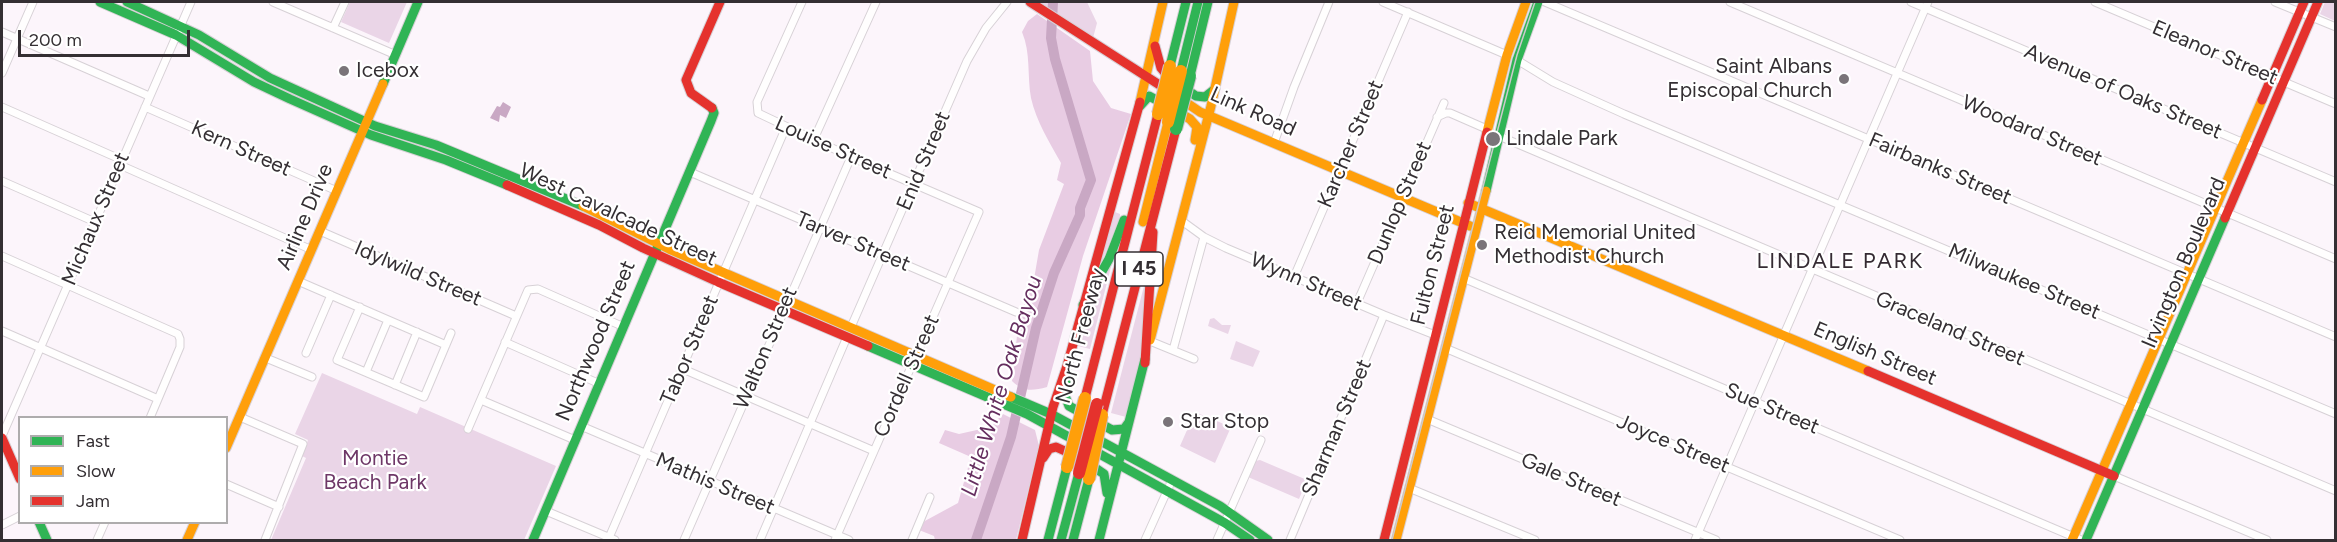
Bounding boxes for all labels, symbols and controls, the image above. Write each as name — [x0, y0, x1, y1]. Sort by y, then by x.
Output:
street label: Eleanor Street — [2148, 15, 2282, 91]
scale bar — [21, 18, 194, 56]
text: 200 m — [29, 29, 82, 51]
street label: Avenue of Oaks Street — [2020, 39, 2226, 145]
place label: Saint Albans Episcopal Church — [1667, 54, 1832, 104]
place label: Icebox — [356, 58, 419, 84]
marker: Icebox — [337, 64, 351, 78]
marker: Saint Albans Episcopal Church — [1837, 72, 1851, 86]
street label: Karcher Street — [1313, 76, 1389, 212]
street label: Link Road — [1206, 82, 1300, 142]
street label: Woodard Street — [1958, 90, 2106, 172]
street label: Enid Street — [892, 108, 956, 214]
street label: Louise Street — [771, 111, 895, 185]
street label: Kern Street — [187, 116, 295, 182]
place label: Lindale Park — [1506, 126, 1618, 152]
street label: Fairbanks Street — [1865, 128, 2015, 210]
marker: Lindale Park — [1484, 130, 1502, 148]
street label: Dunlop Street — [1363, 138, 1437, 268]
street label: Michaux Street — [57, 149, 135, 289]
street label: West Cavalcade Street — [515, 158, 721, 272]
street label: Airline Drive — [271, 160, 339, 274]
street label: Irvington Boulevard — [2137, 174, 2231, 352]
street label: Fulton Street — [1406, 202, 1460, 328]
street label: Tarver Street — [792, 207, 914, 277]
place label: Reid Memorial United Methodist Church — [1494, 220, 1696, 270]
street label: Idylwild Street — [351, 236, 485, 312]
marker: Reid Memorial United Methodist Church — [1475, 238, 1489, 252]
street label: Milwaukee Street — [1944, 239, 2104, 325]
street label: Wynn Street — [1246, 247, 1366, 317]
district label: LINDALE PARK — [1756, 249, 1924, 275]
road number: I 45 — [1115, 252, 1163, 286]
street label: Northwood Street — [551, 257, 641, 425]
street label: North Freeway — [1051, 266, 1111, 406]
water label: Little White Oak Bayou — [956, 273, 1048, 499]
street label: Walton Street — [729, 283, 803, 413]
street label: Graceland Street — [1871, 286, 2029, 372]
street label: Tabor Street — [656, 291, 724, 409]
street label: Cordell Street — [869, 311, 945, 441]
street label: English Street — [1810, 317, 1940, 391]
street label: Sharman Street — [1297, 356, 1377, 500]
street label: Sue Street — [1721, 378, 1823, 440]
place label: Star Stop — [1180, 409, 1269, 435]
street label: Joyce Street — [1613, 409, 1733, 479]
marker: Star Stop — [1161, 415, 1175, 429]
legend — [18, 416, 228, 524]
text: Fast — [76, 430, 110, 452]
park label: Montie Beach Park — [323, 446, 427, 496]
street label: Mathis Street — [652, 448, 778, 520]
street label: Gale Street — [1517, 448, 1625, 512]
text: Slow — [76, 460, 115, 482]
text: Jam — [76, 490, 110, 512]

